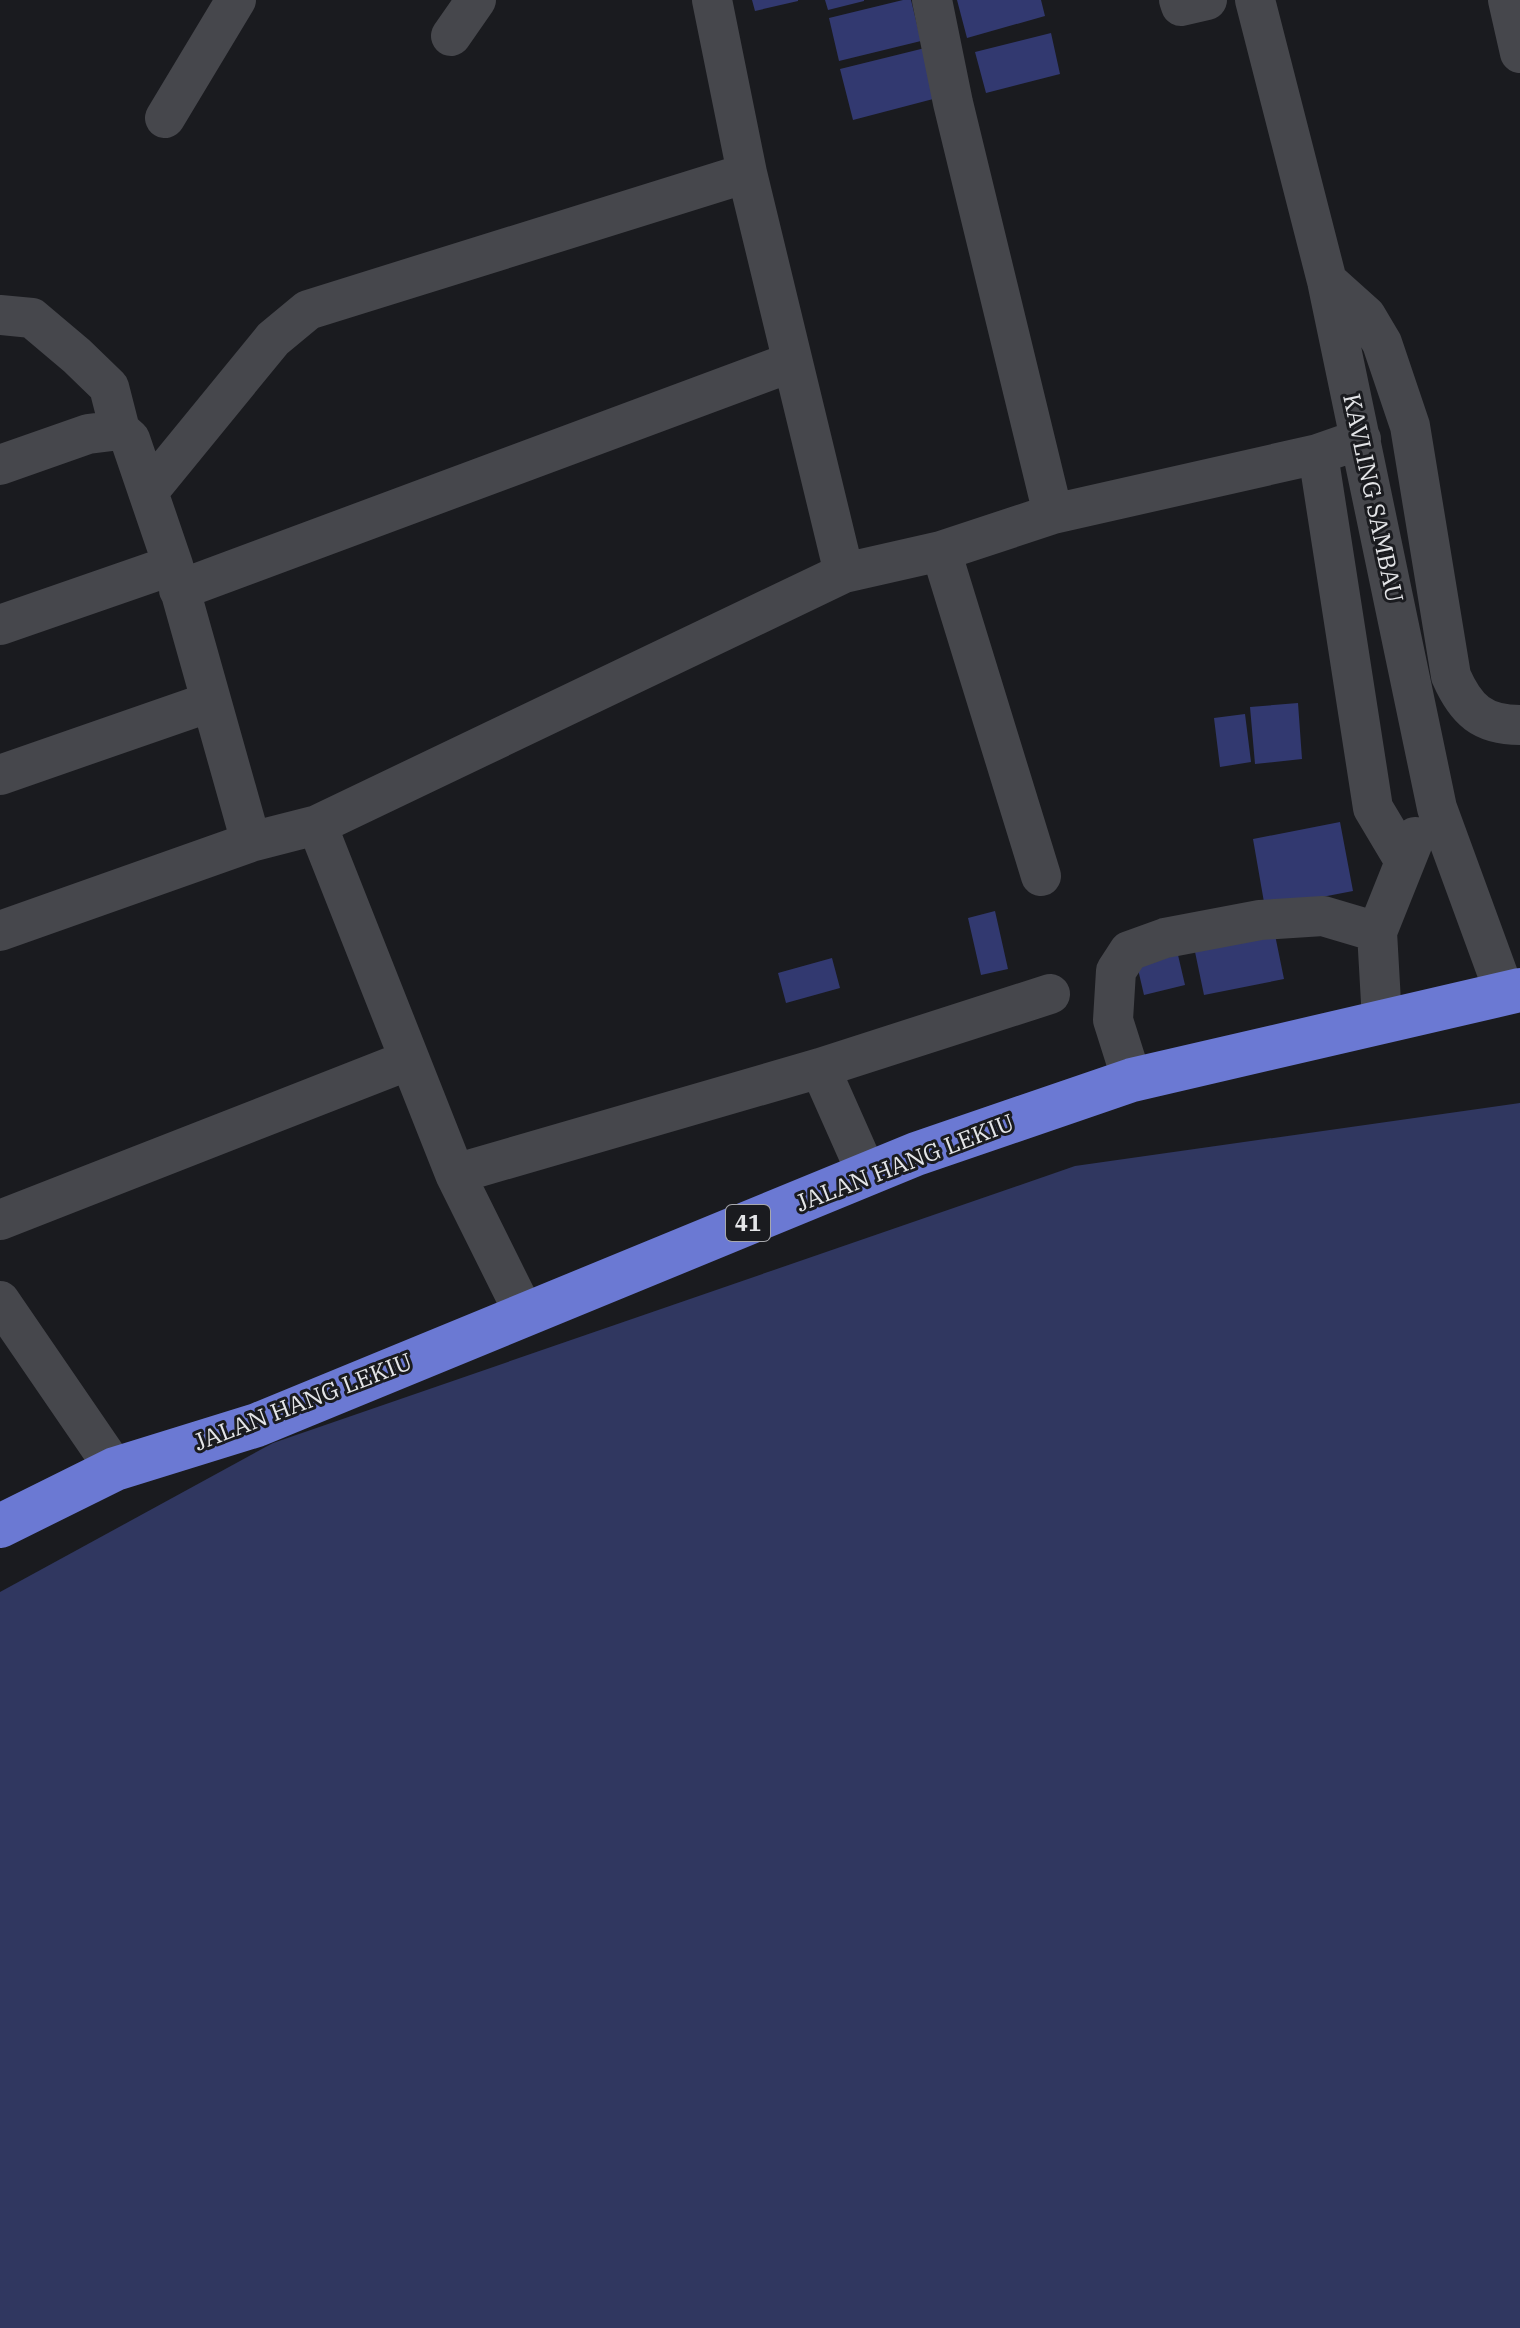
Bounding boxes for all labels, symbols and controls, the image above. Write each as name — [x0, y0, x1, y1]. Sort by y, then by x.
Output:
street label: KAVLING SAMBAU — [1336, 390, 1412, 605]
street label: JALAN HANG LEKIU — [791, 1106, 1018, 1218]
road number: 41 — [726, 1205, 770, 1241]
street label: JALAN HANG LEKIU — [189, 1345, 416, 1457]

